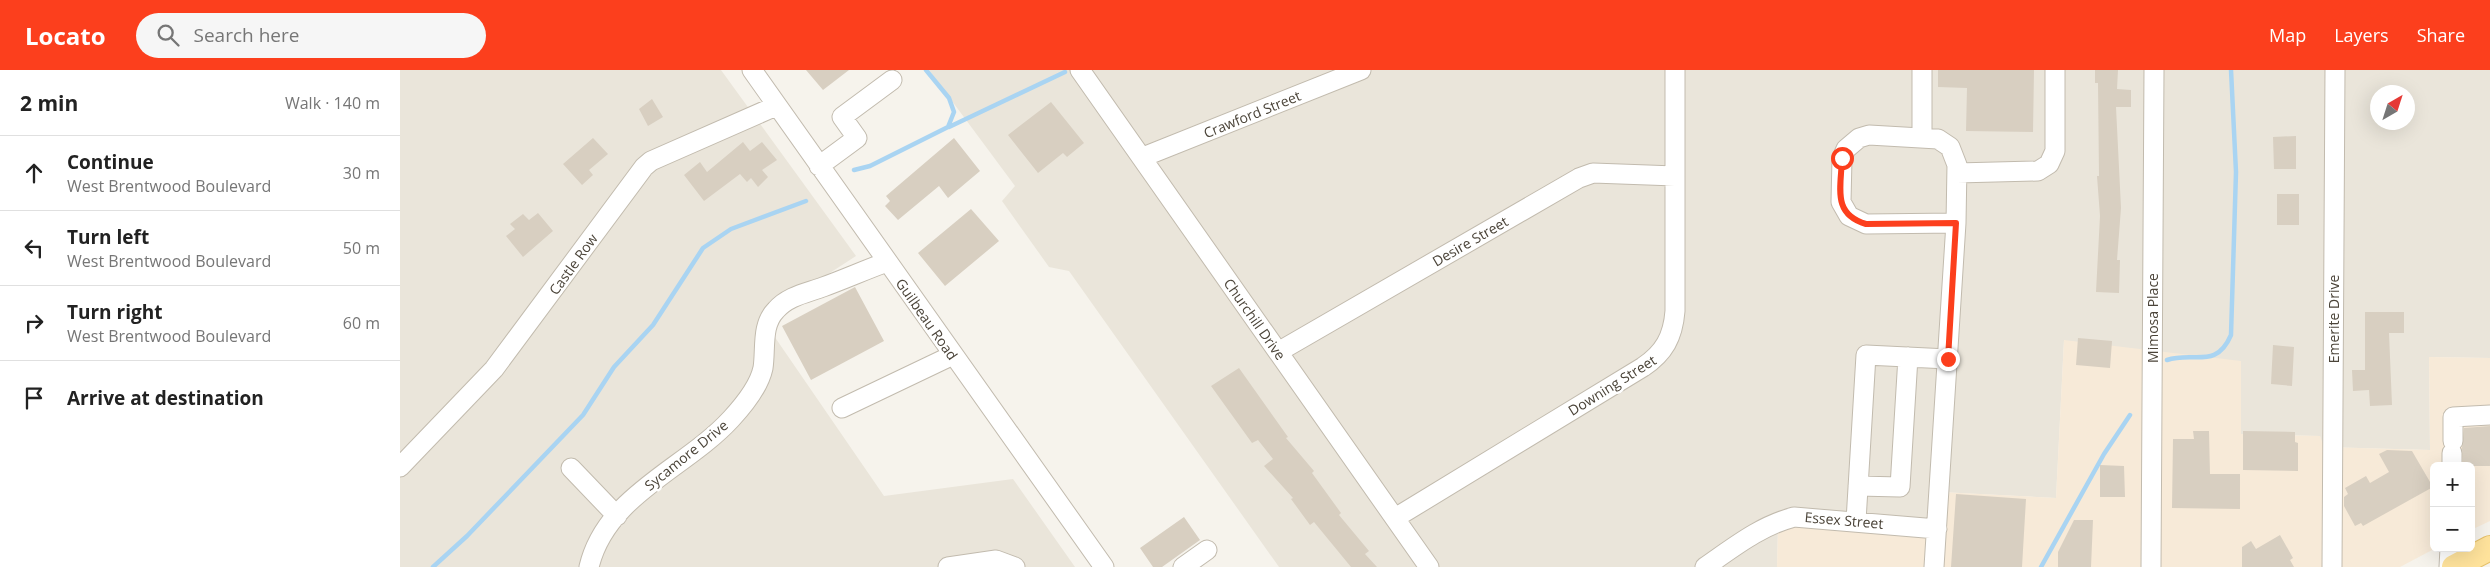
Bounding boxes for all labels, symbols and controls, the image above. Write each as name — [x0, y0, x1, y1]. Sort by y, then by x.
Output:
search box — [136, 13, 486, 58]
text: Locato — [25, 19, 106, 52]
icon: search — [154, 21, 182, 49]
text: Search here — [194, 22, 299, 48]
text: Map — [2269, 23, 2306, 47]
text: Layers — [2334, 23, 2389, 47]
text: Share — [2417, 23, 2465, 47]
north arrow — [2370, 85, 2415, 130]
street label: Crawford Street — [1201, 86, 1303, 142]
text: 2 min — [20, 89, 78, 117]
text: Walk · 140 m — [285, 92, 380, 114]
route start — [1831, 147, 1854, 170]
text: Continue — [67, 149, 154, 175]
icon: ahead — [20, 159, 48, 187]
text: 30 m — [343, 162, 380, 184]
text: West Brentwood Boulevard — [67, 175, 271, 197]
street label: Desire Street — [1429, 212, 1511, 270]
text: Turn left — [67, 224, 149, 250]
street label: Castle Row — [544, 229, 602, 298]
icon: left — [20, 234, 48, 262]
text: 50 m — [343, 237, 380, 259]
text: West Brentwood Boulevard — [67, 250, 271, 272]
street label: Mimosa Place — [2143, 273, 2162, 363]
street label: Guilbeau Road — [892, 274, 962, 364]
street label: Churchill Drive — [1220, 274, 1290, 364]
street label: Emerite Drive — [2324, 275, 2343, 363]
text: Turn right — [67, 299, 162, 325]
icon: right — [20, 309, 48, 337]
text: 60 m — [343, 312, 380, 334]
text: West Brentwood Boulevard — [67, 325, 271, 347]
route end — [1937, 348, 1960, 371]
street label: Downing Street — [1564, 350, 1660, 420]
icon: arrive — [20, 384, 48, 412]
text: Arrive at destination — [67, 385, 264, 411]
street label: Sycamore Drive — [640, 415, 732, 494]
map controls — [2430, 462, 2475, 552]
button: + — [2430, 462, 2475, 507]
street label: Essex Street — [1804, 507, 1884, 533]
button: − — [2430, 507, 2475, 552]

